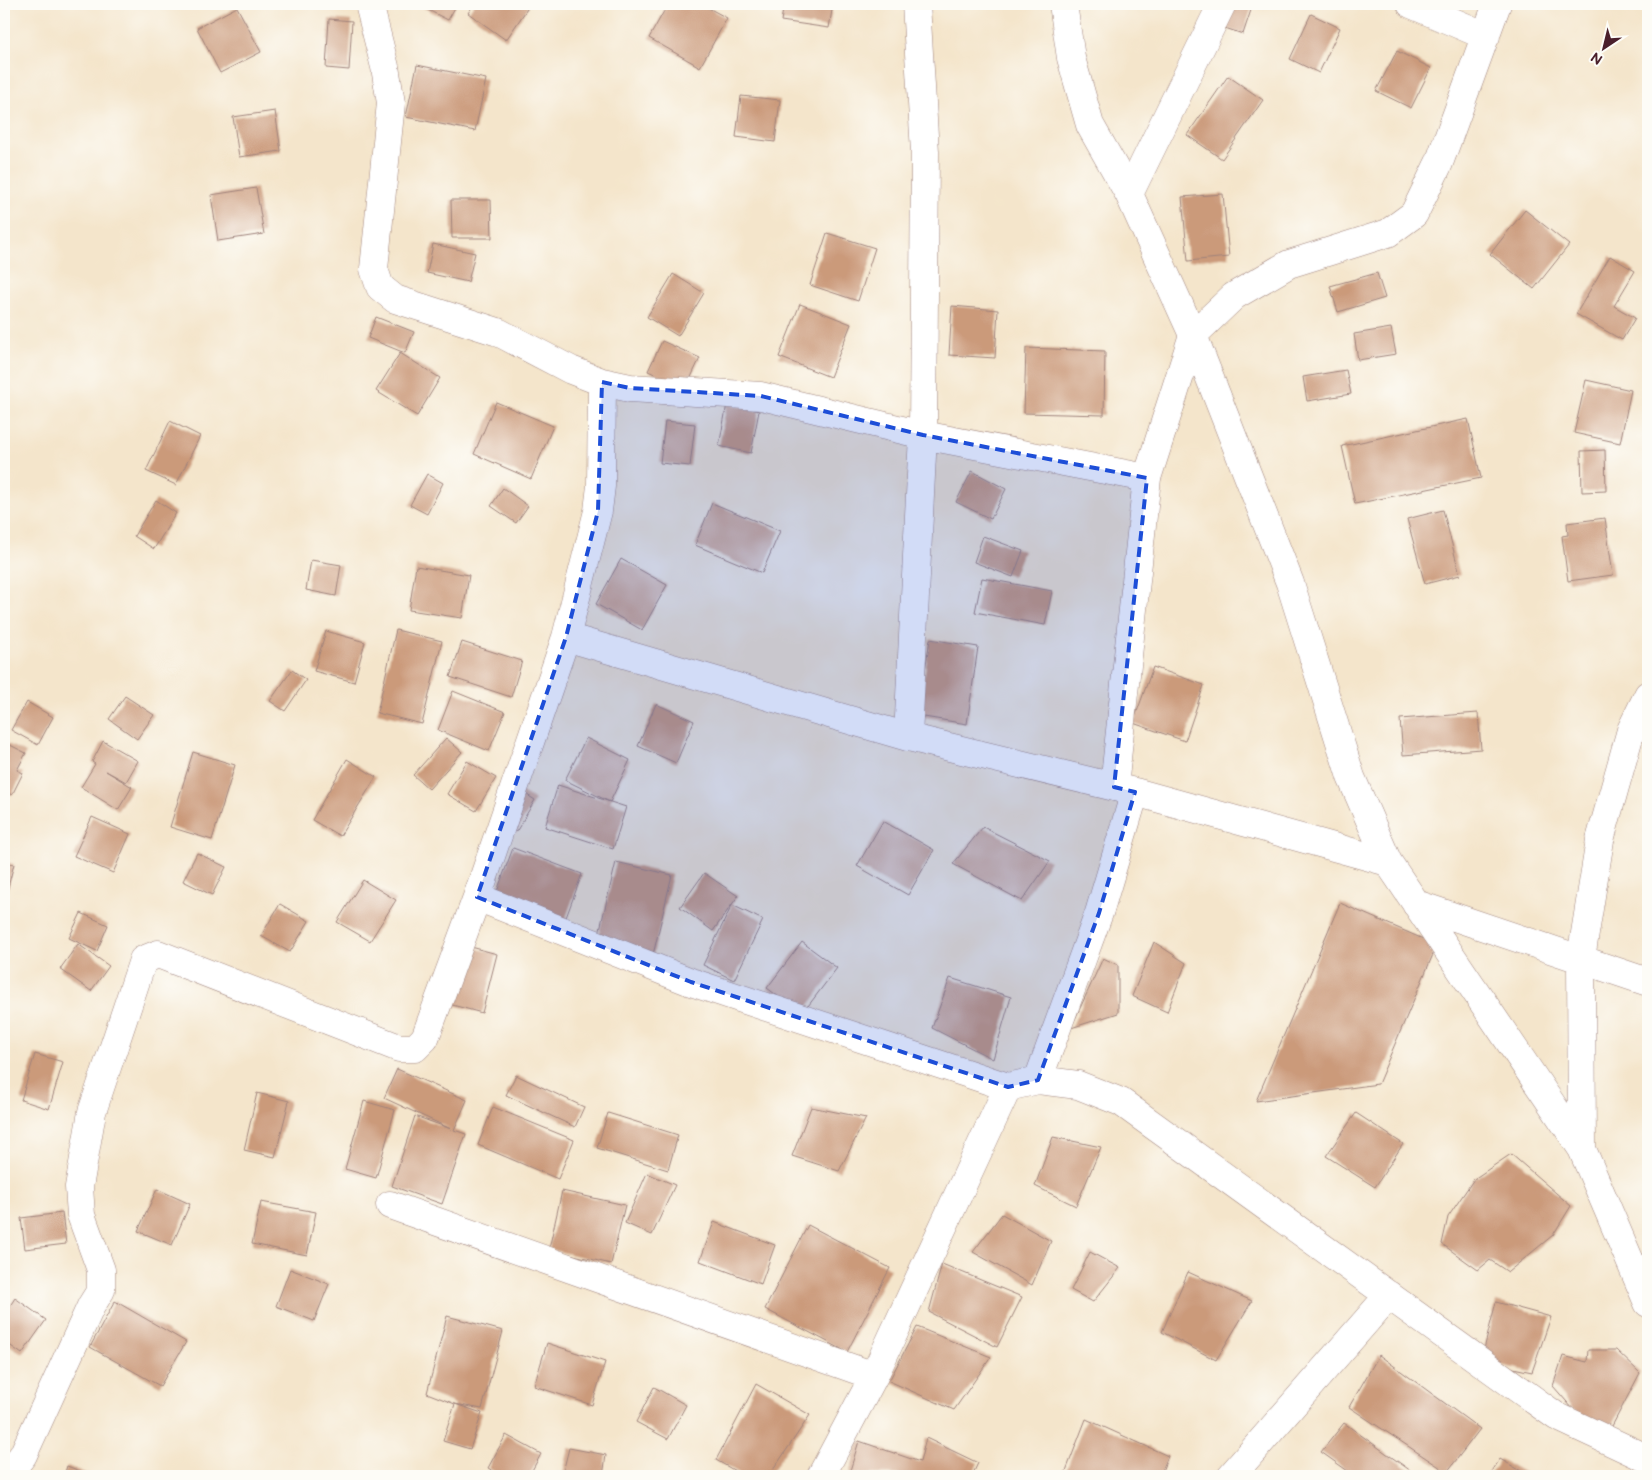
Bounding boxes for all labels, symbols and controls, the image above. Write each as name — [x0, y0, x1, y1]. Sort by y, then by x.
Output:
north arrow — [1580, 22, 1630, 72]
text: N — [1588, 48, 1606, 68]

